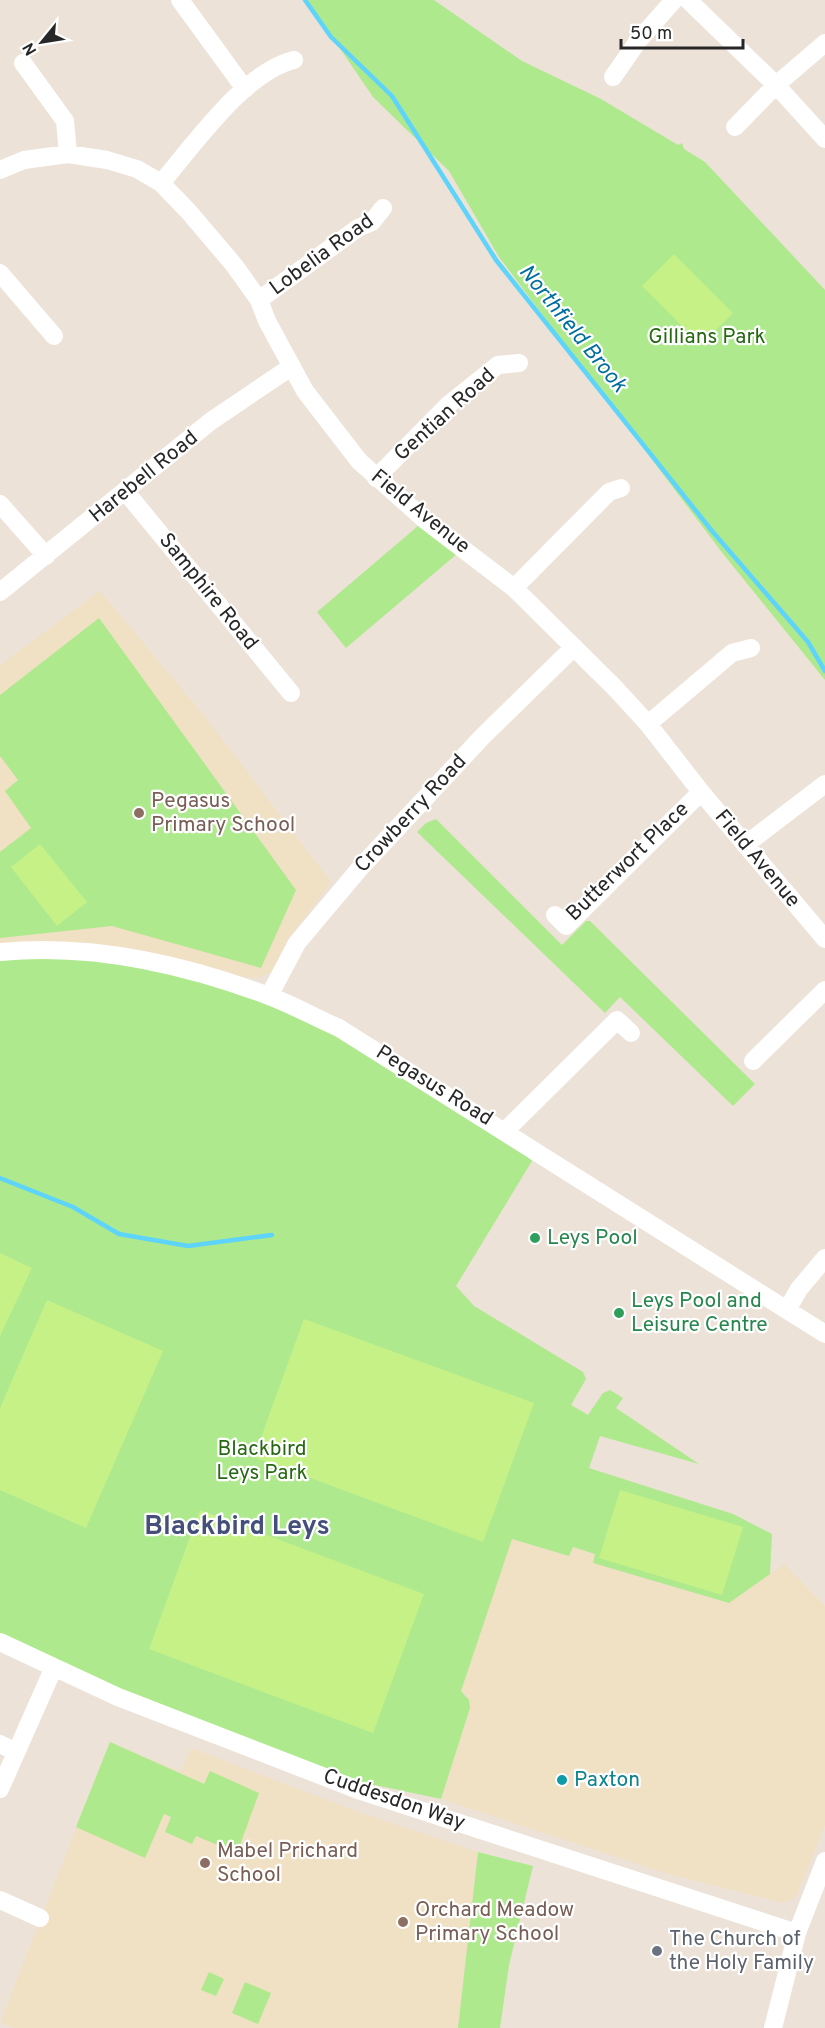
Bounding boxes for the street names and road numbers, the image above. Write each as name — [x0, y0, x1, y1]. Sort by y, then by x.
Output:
street label: Lobelia Road — [265, 208, 379, 302]
street label: Gentian Road — [389, 362, 501, 468]
street label: Harebell Road — [84, 425, 204, 529]
street label: Field Avenue — [365, 464, 475, 560]
street label: Samphire Road — [152, 528, 264, 656]
street label: Crowberry Road — [349, 749, 473, 879]
street label: Butterwort Place — [561, 797, 695, 927]
street label: Field Avenue — [708, 804, 806, 914]
street label: Pegasus Road — [371, 1039, 497, 1133]
street label: Cuddesdon Way — [319, 1763, 469, 1837]

